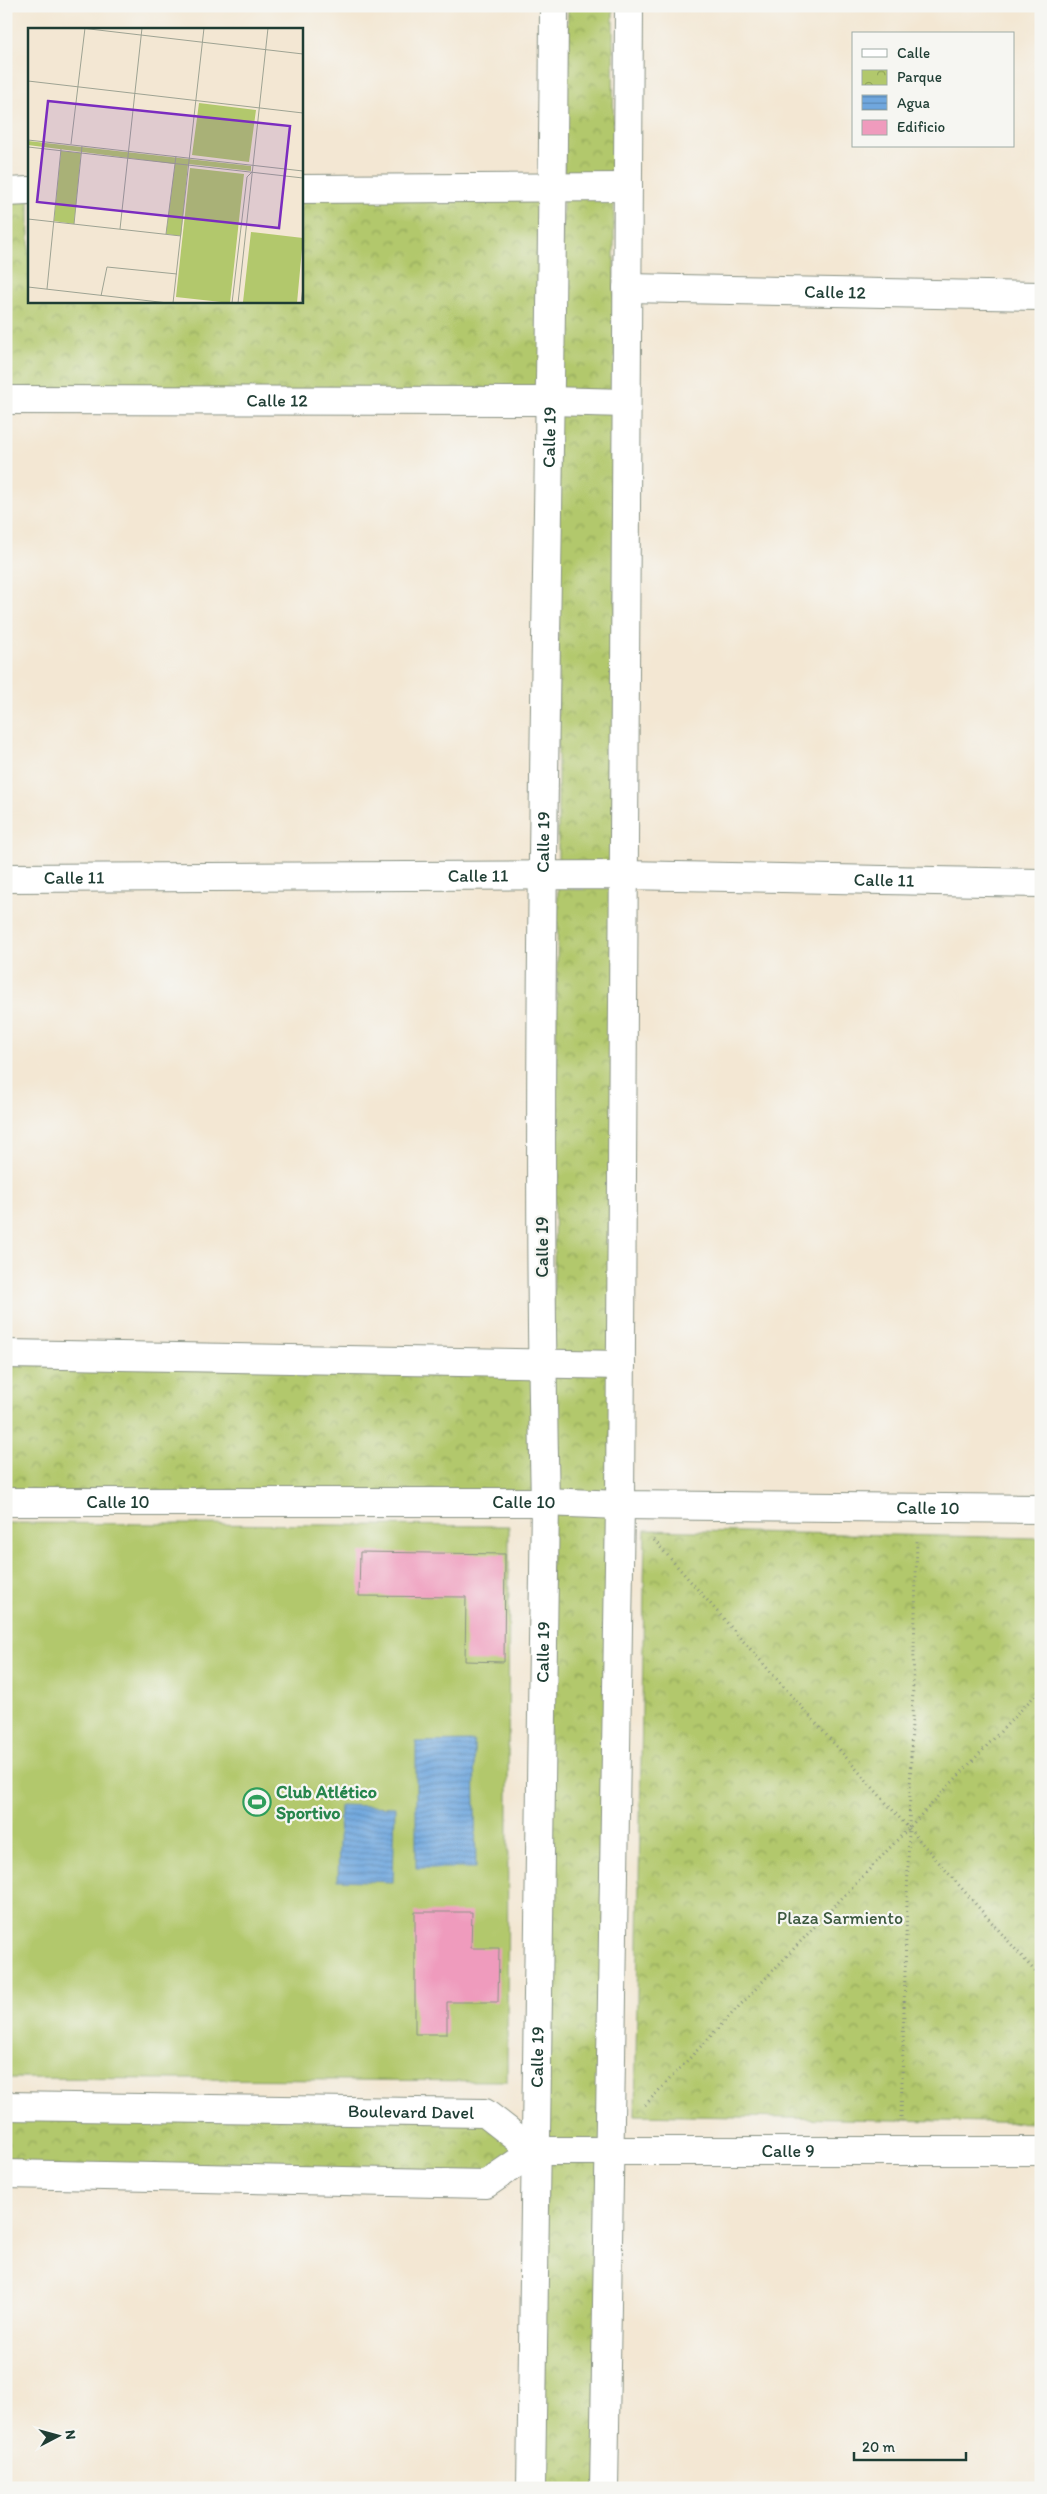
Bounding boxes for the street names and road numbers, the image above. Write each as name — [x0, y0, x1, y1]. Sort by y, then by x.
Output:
street label: Calle 12 — [804, 280, 867, 304]
street label: Calle 12 — [246, 389, 308, 412]
street label: Calle 19 — [538, 406, 561, 468]
street label: Calle 19 — [532, 811, 554, 873]
street label: Calle 11 — [448, 865, 508, 887]
street label: Calle 11 — [44, 867, 104, 889]
street label: Calle 11 — [853, 868, 914, 892]
street label: Calle 19 — [531, 1216, 553, 1278]
street label: Calle 10 — [86, 1491, 150, 1513]
street label: Calle 10 — [492, 1491, 556, 1513]
street label: Calle 10 — [896, 1497, 960, 1519]
street label: Calle 19 — [531, 1621, 554, 1683]
street label: Calle 19 — [526, 2026, 549, 2088]
street label: Boulevard Davel — [348, 2100, 474, 2124]
street label: Calle 9 — [761, 2140, 815, 2162]

